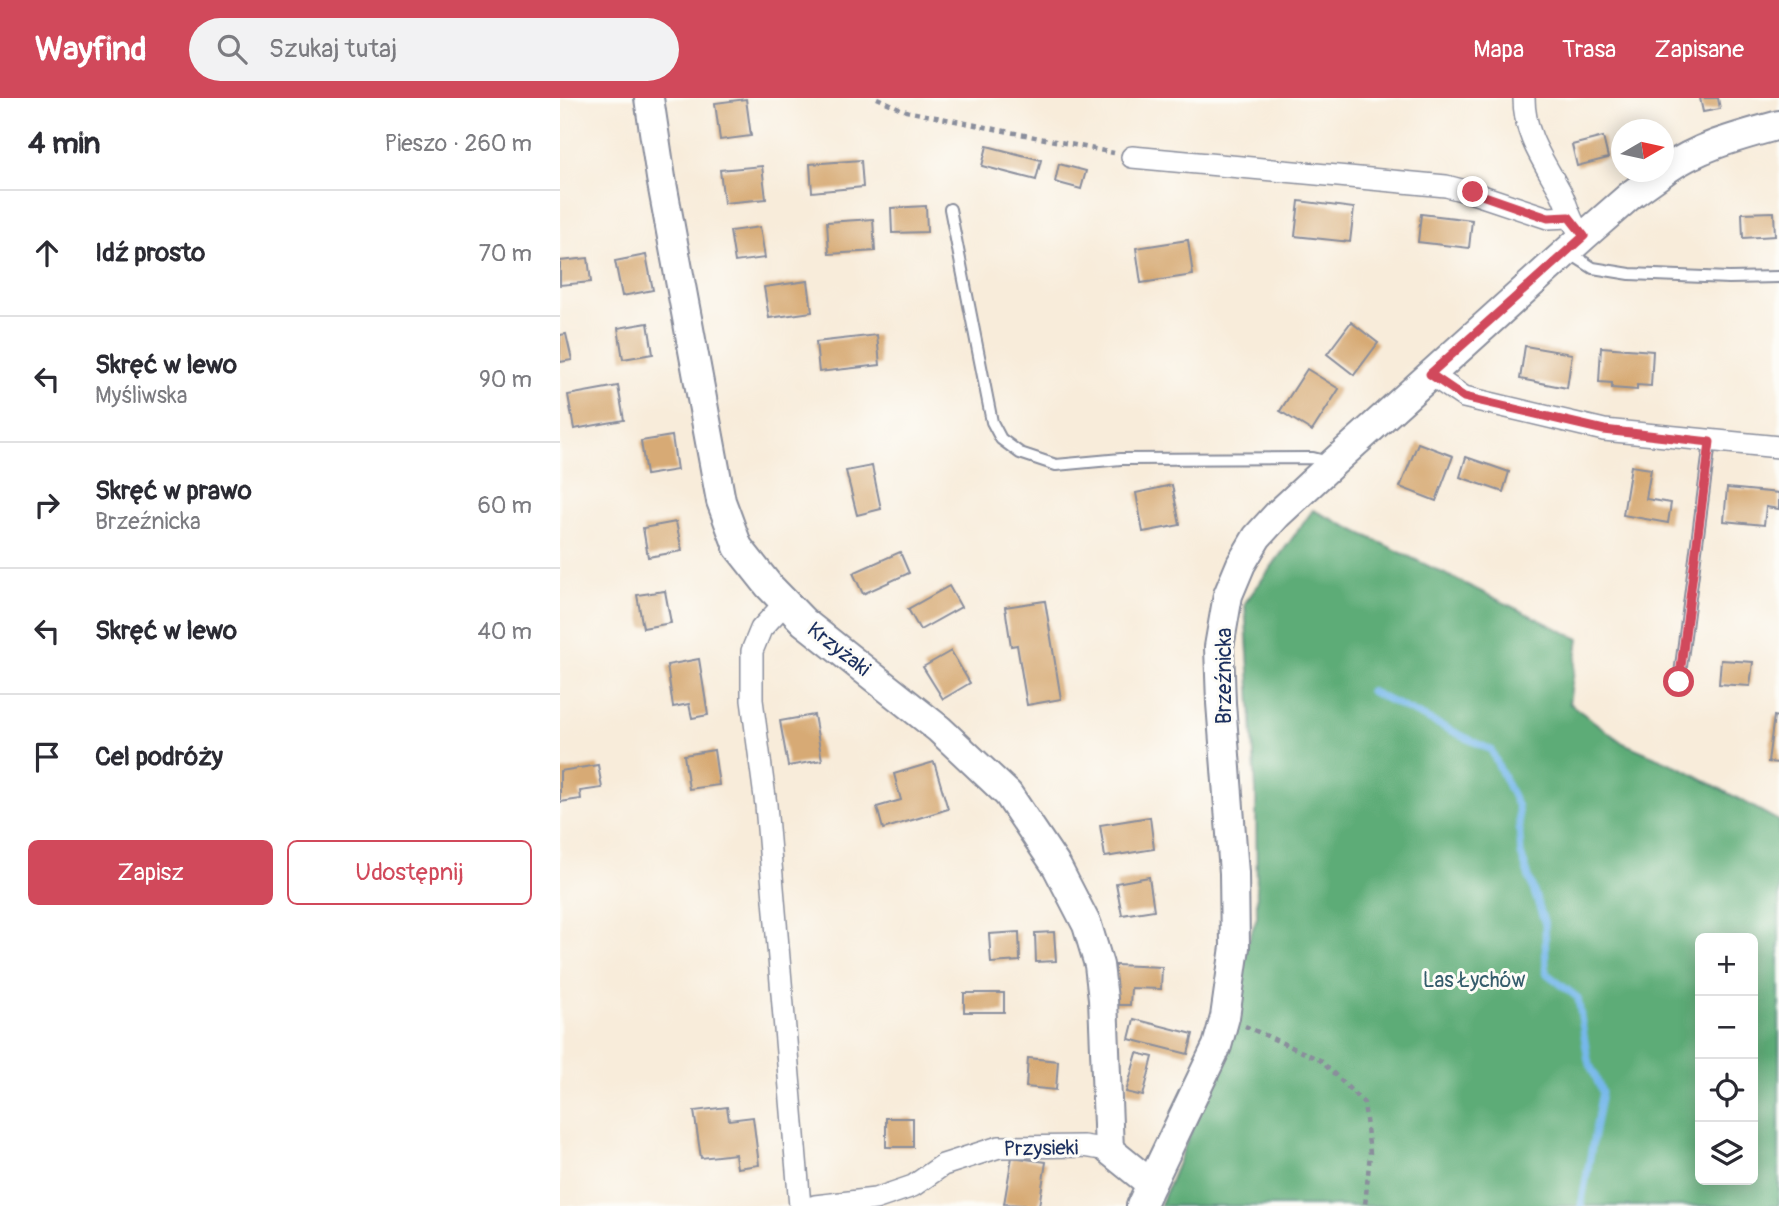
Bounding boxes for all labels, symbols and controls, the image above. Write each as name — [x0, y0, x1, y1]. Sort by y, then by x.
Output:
search box — [189, 18, 679, 81]
text: Wayfind — [35, 29, 147, 70]
icon: search — [213, 30, 251, 68]
text: Szukaj tutaj — [269, 33, 397, 65]
text: Mapa — [1473, 35, 1524, 64]
text: Trasa — [1562, 35, 1616, 64]
text: Zapisane — [1654, 35, 1744, 64]
north arrow — [1611, 119, 1674, 182]
text: 4 min — [28, 125, 101, 162]
text: Pieszo · 260 m — [384, 129, 532, 158]
route end — [1457, 176, 1488, 207]
icon: ahead — [28, 234, 66, 272]
text: Idź prosto — [95, 237, 205, 269]
text: 70 m — [479, 239, 532, 268]
text: Skręć w lewo — [95, 349, 237, 381]
icon: left — [28, 360, 66, 398]
text: 90 m — [479, 365, 532, 394]
text: Myśliwska — [95, 381, 187, 410]
text: Skręć w prawo — [95, 475, 252, 507]
icon: right — [28, 486, 66, 524]
text: 60 m — [477, 491, 532, 520]
text: Brzeźnicka — [95, 507, 201, 536]
icon: left — [28, 612, 66, 650]
text: Skręć w lewo — [95, 615, 237, 647]
street label: Krzyżaki — [802, 616, 876, 683]
text: 40 m — [478, 617, 532, 646]
street label: Brzeźnicka — [1211, 628, 1238, 724]
route start — [1663, 666, 1694, 697]
icon: arrive — [28, 738, 66, 776]
text: Cel podróży — [95, 741, 223, 773]
button: Zapisz — [28, 840, 273, 905]
button: Udostępnij — [287, 840, 532, 905]
map controls — [1695, 933, 1758, 1185]
button: + — [1695, 933, 1758, 996]
park label: Las Łychów — [1423, 967, 1525, 994]
button: − — [1695, 996, 1758, 1059]
button: locate — [1695, 1059, 1758, 1122]
button: layers — [1695, 1122, 1758, 1185]
street label: Przysieki — [1003, 1134, 1079, 1163]

